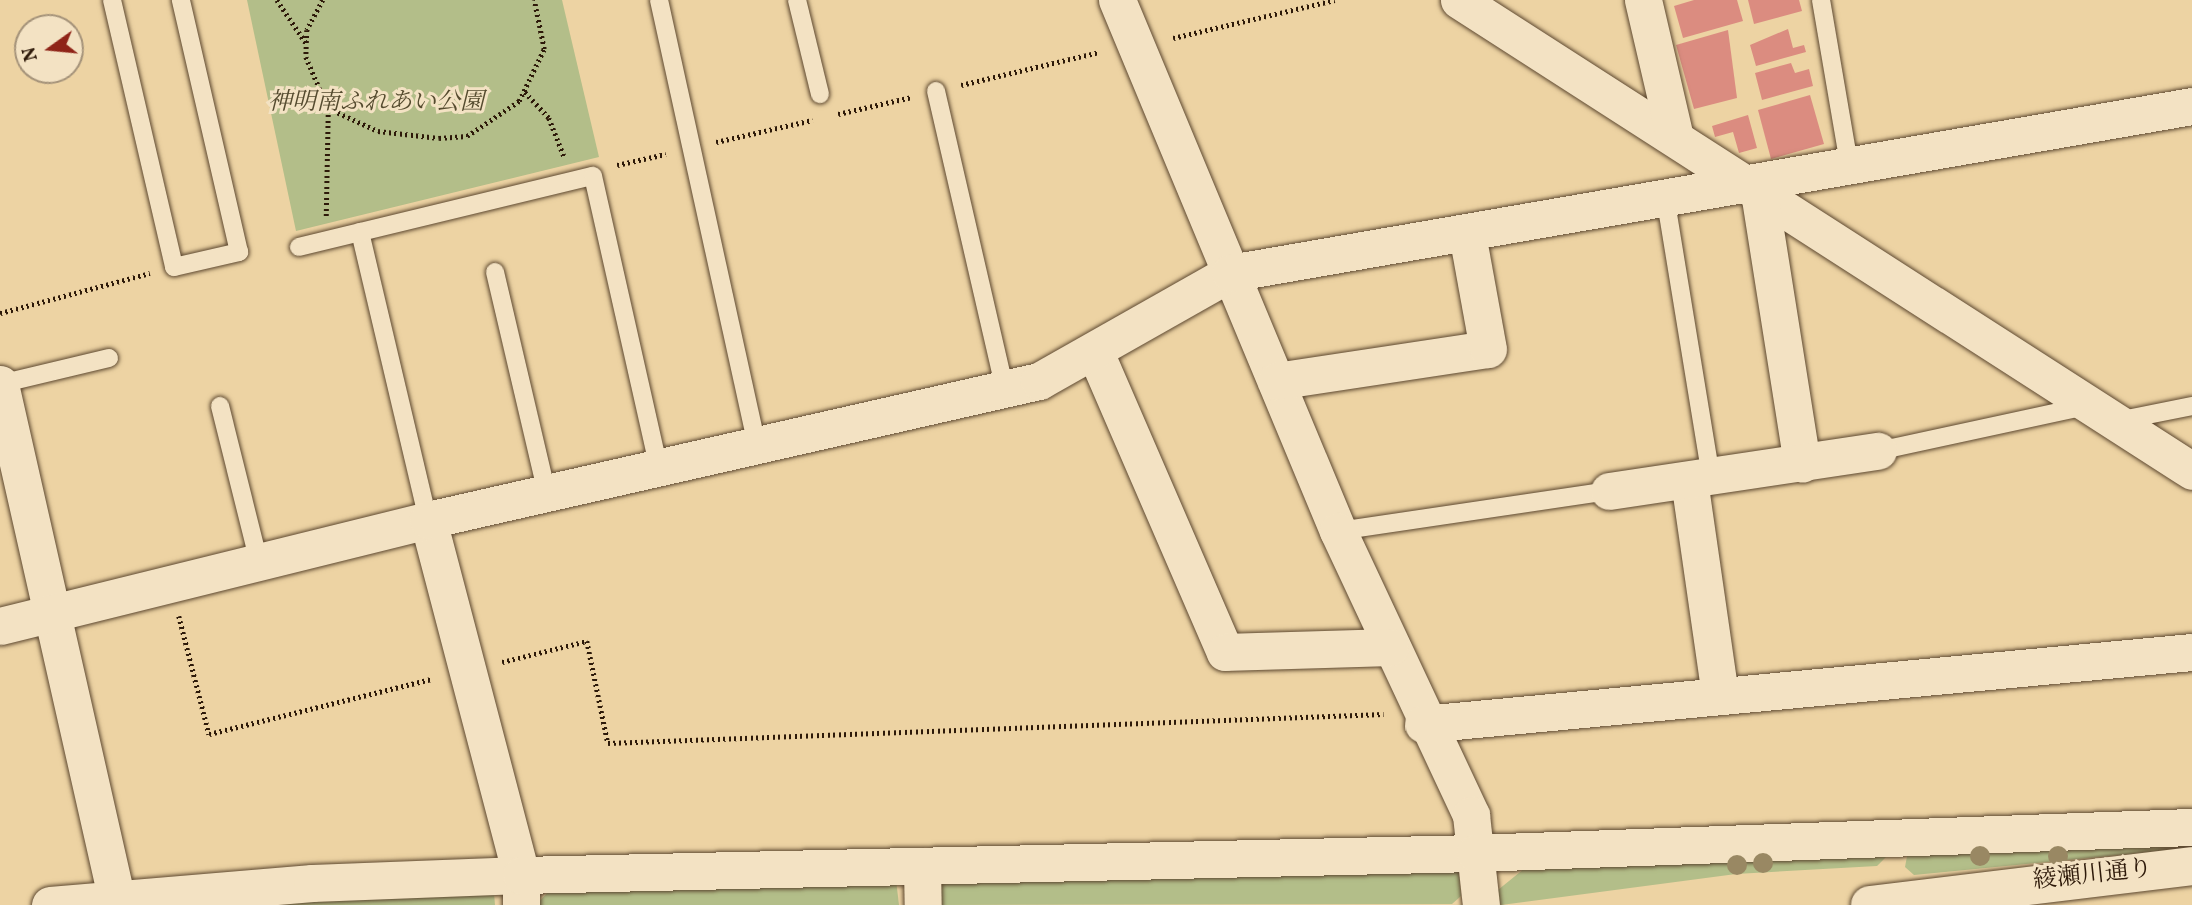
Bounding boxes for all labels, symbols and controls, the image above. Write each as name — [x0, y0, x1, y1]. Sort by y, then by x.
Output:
north arrow — [14, 14, 84, 84]
text: N — [16, 44, 45, 64]
park label: 神明南ふれあい公園 — [268, 90, 484, 118]
street label: 綾瀬川通り — [2032, 855, 2154, 897]

